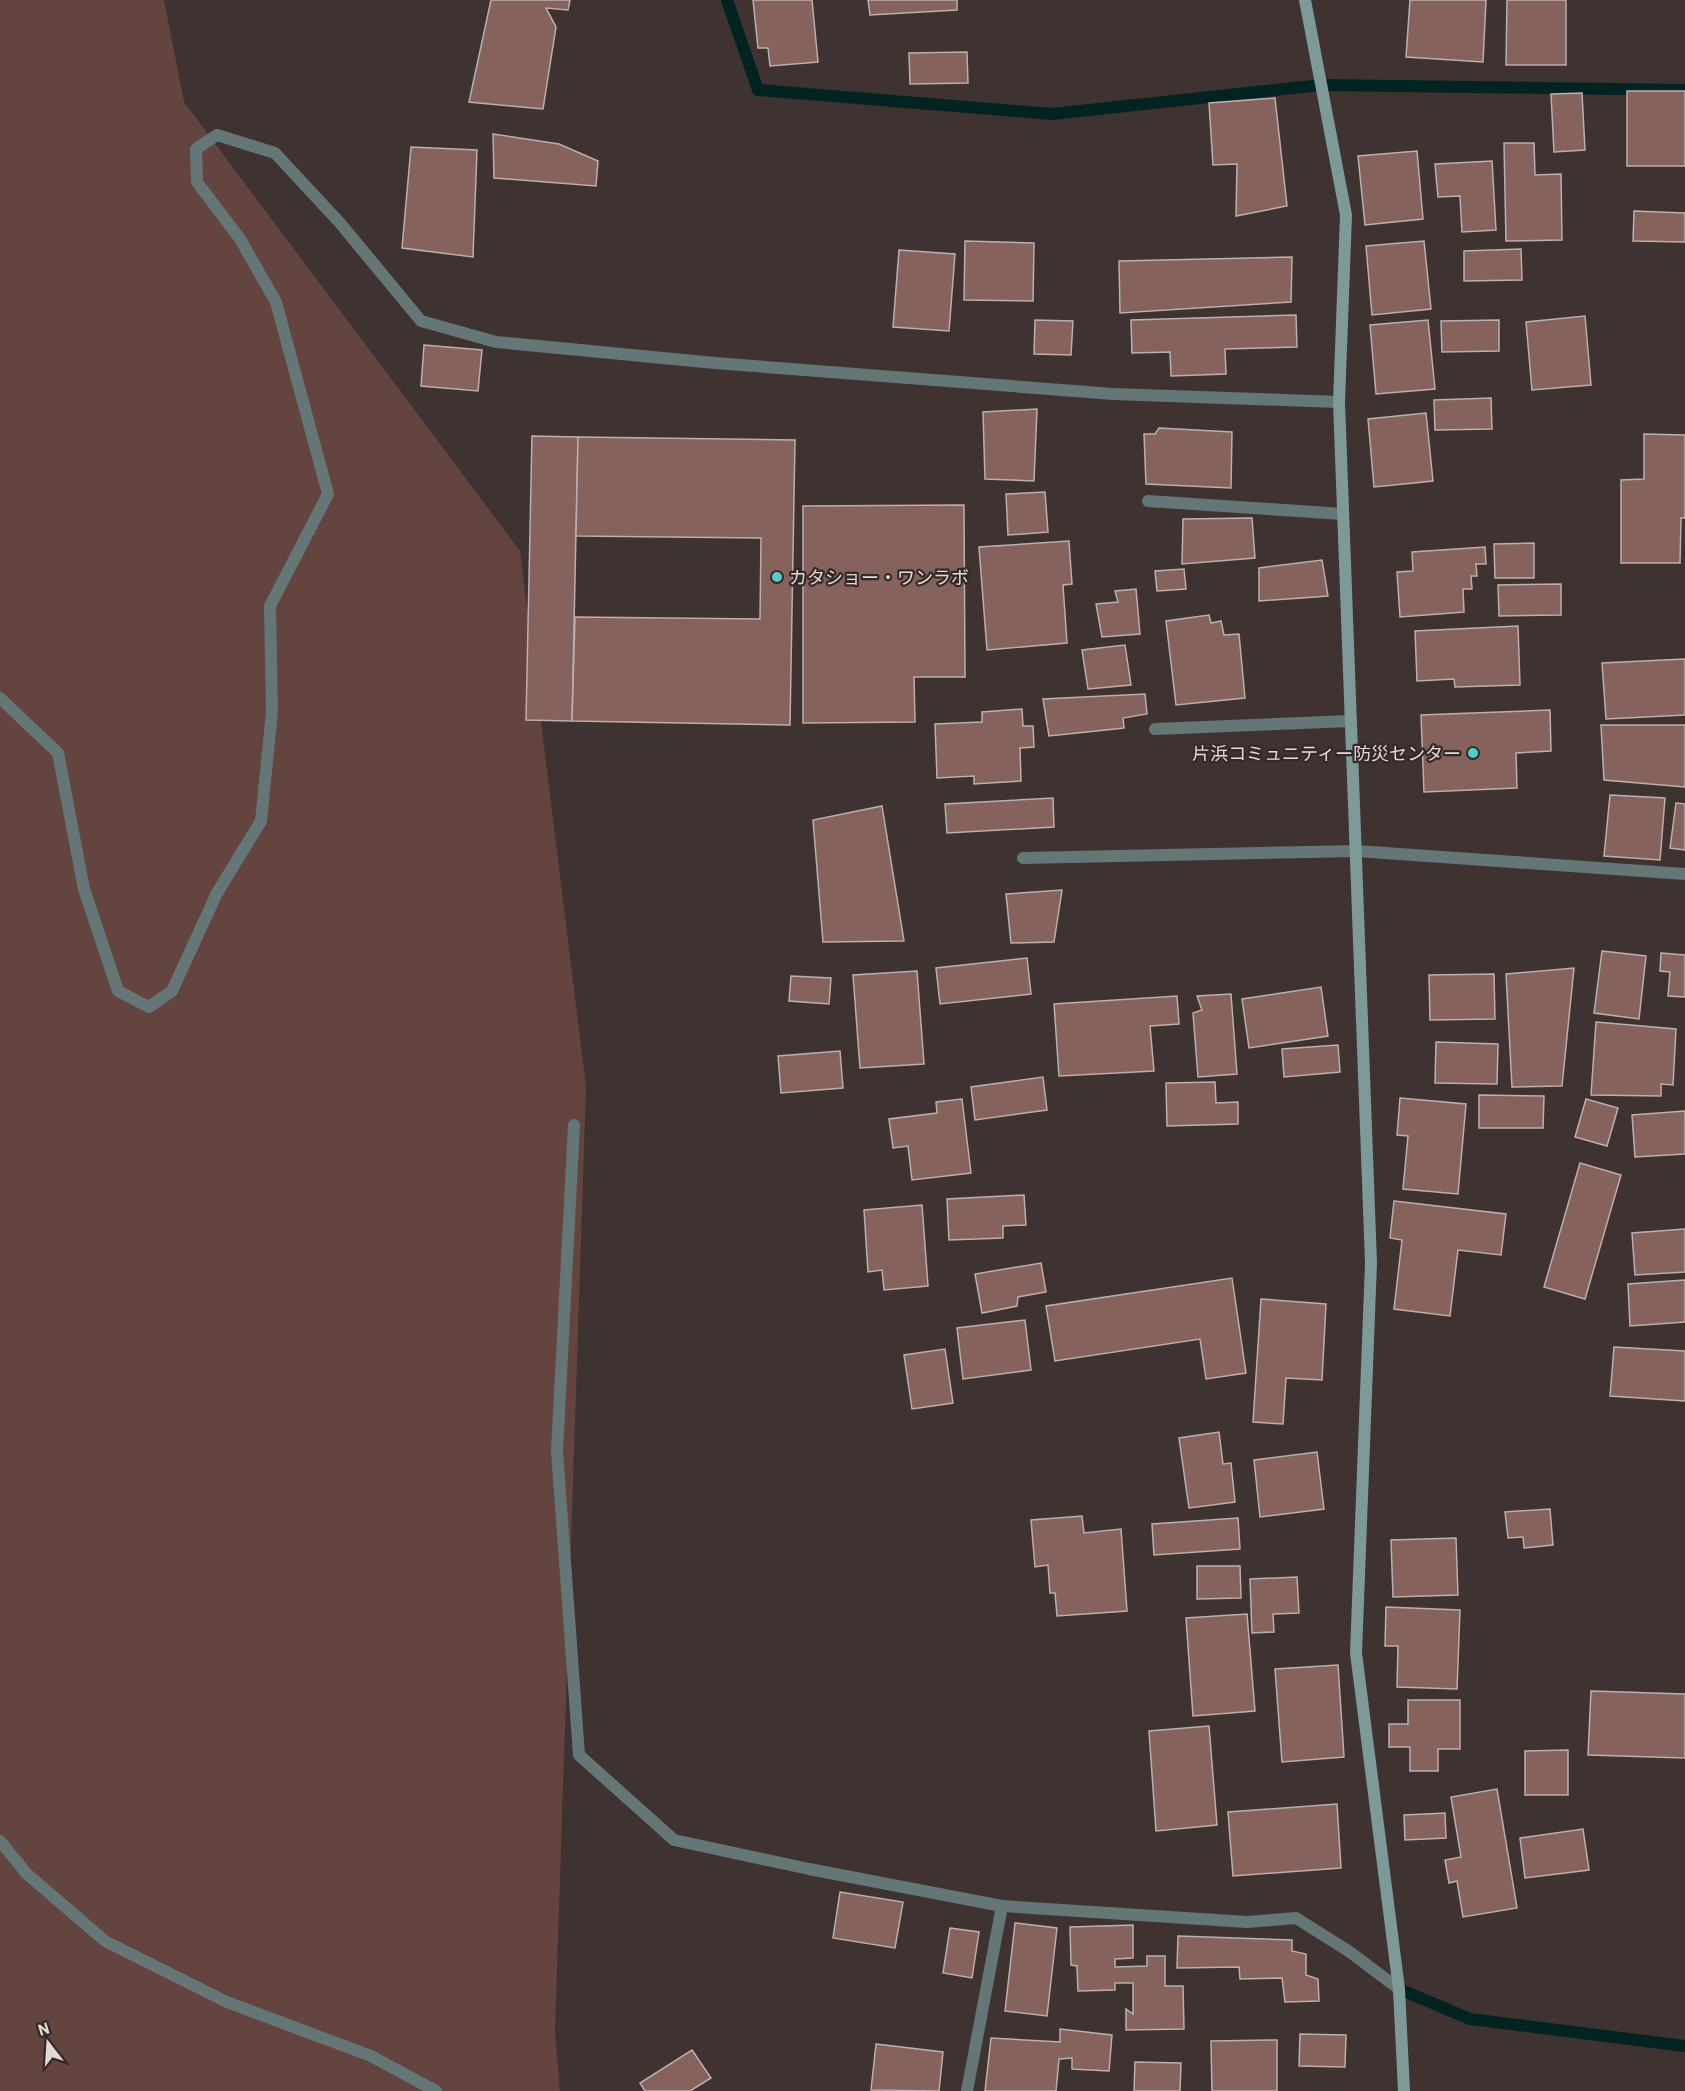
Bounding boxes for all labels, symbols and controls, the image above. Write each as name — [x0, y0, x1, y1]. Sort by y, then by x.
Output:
place label: カタショー・ワンラボ — [789, 566, 969, 588]
marker: カタショー・ワンラボ — [770, 570, 784, 584]
place label: 片浜コミュニティー防災センター — [1192, 742, 1461, 764]
marker: 片浜コミュニティー防災センター — [1466, 746, 1480, 760]
north arrow — [18, 2013, 78, 2073]
text: N — [36, 2018, 51, 2039]

